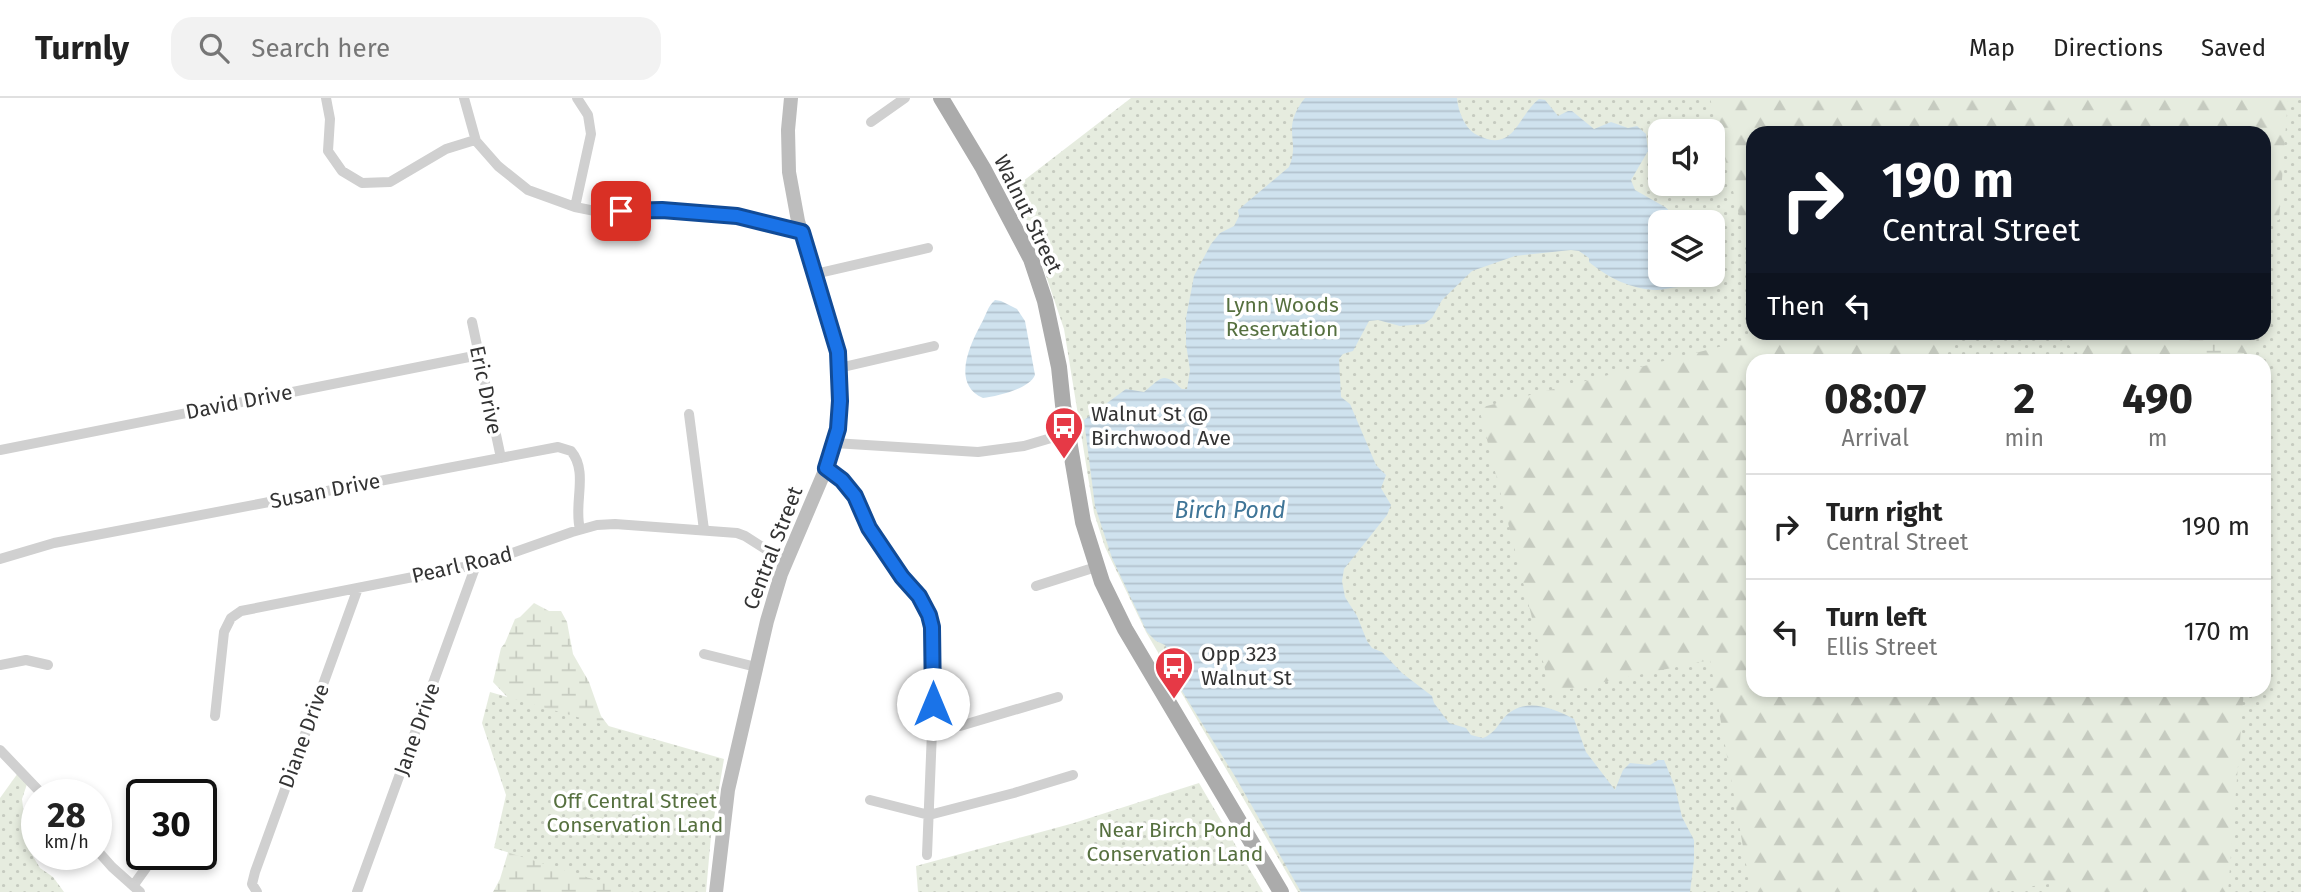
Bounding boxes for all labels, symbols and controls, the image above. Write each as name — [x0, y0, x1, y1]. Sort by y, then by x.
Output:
search box — [171, 17, 661, 80]
text: Turnly — [35, 28, 129, 68]
icon: search — [195, 29, 233, 67]
text: Search here — [251, 33, 390, 64]
text: Map — [1969, 34, 2015, 62]
text: Directions — [2053, 34, 2163, 62]
text: Saved — [2201, 34, 2266, 62]
map controls — [1648, 119, 1725, 287]
button: sound — [1648, 119, 1725, 196]
street label: Walnut Street — [988, 150, 1068, 278]
text: 190 m — [1882, 151, 2014, 210]
icon: right — [1767, 154, 1858, 245]
pin — [591, 181, 651, 241]
icon: arrive — [602, 192, 640, 230]
button: layers — [1648, 210, 1725, 287]
text: Central Street — [1882, 211, 2080, 249]
icon: left — [1839, 287, 1877, 325]
text: Then — [1767, 291, 1825, 322]
park label: Lynn Woods Reservation — [1225, 292, 1339, 342]
street label: Eric Drive — [464, 343, 508, 437]
text: 08:07 — [1824, 374, 1926, 424]
text: 2 — [2013, 374, 2035, 424]
text: 490 — [2122, 374, 2193, 424]
street label: David Drive — [183, 379, 295, 425]
place label: Walnut St @ Birchwood Ave — [1091, 401, 1231, 451]
bus stop icon: Walnut St @ Birchwood Ave — [1043, 405, 1085, 460]
text: Arrival — [1842, 424, 1909, 452]
text: min — [2004, 424, 2044, 452]
text: m — [2148, 424, 2167, 452]
street label: Susan Drive — [268, 468, 382, 514]
street label: Central Street — [738, 482, 809, 613]
water label: Birch Pond — [1174, 496, 1286, 524]
text: Turn right — [1826, 497, 1943, 528]
icon: right — [1767, 508, 1805, 546]
text: 190 m — [2181, 511, 2250, 542]
text: Central Street — [1826, 528, 1968, 556]
street label: Pearl Road — [409, 541, 515, 589]
text: Turn left — [1826, 602, 1927, 633]
icon: left — [1767, 613, 1805, 651]
text: 170 m — [2184, 616, 2250, 647]
text: Ellis Street — [1826, 633, 1937, 661]
place label: Opp 323 Walnut St — [1201, 641, 1292, 691]
bus stop icon: Opp 323 Walnut St — [1153, 645, 1195, 700]
position arrow — [896, 667, 970, 741]
street label: Jane Drive — [388, 679, 446, 779]
street label: Diane Drive — [273, 680, 335, 792]
speed limit sign: 30 — [126, 779, 217, 870]
park label: Off Central Street Conservation Land — [547, 788, 723, 838]
text: 28 — [47, 794, 86, 836]
park label: Near Birch Pond Conservation Land — [1087, 817, 1263, 867]
text: km/h — [44, 831, 89, 853]

